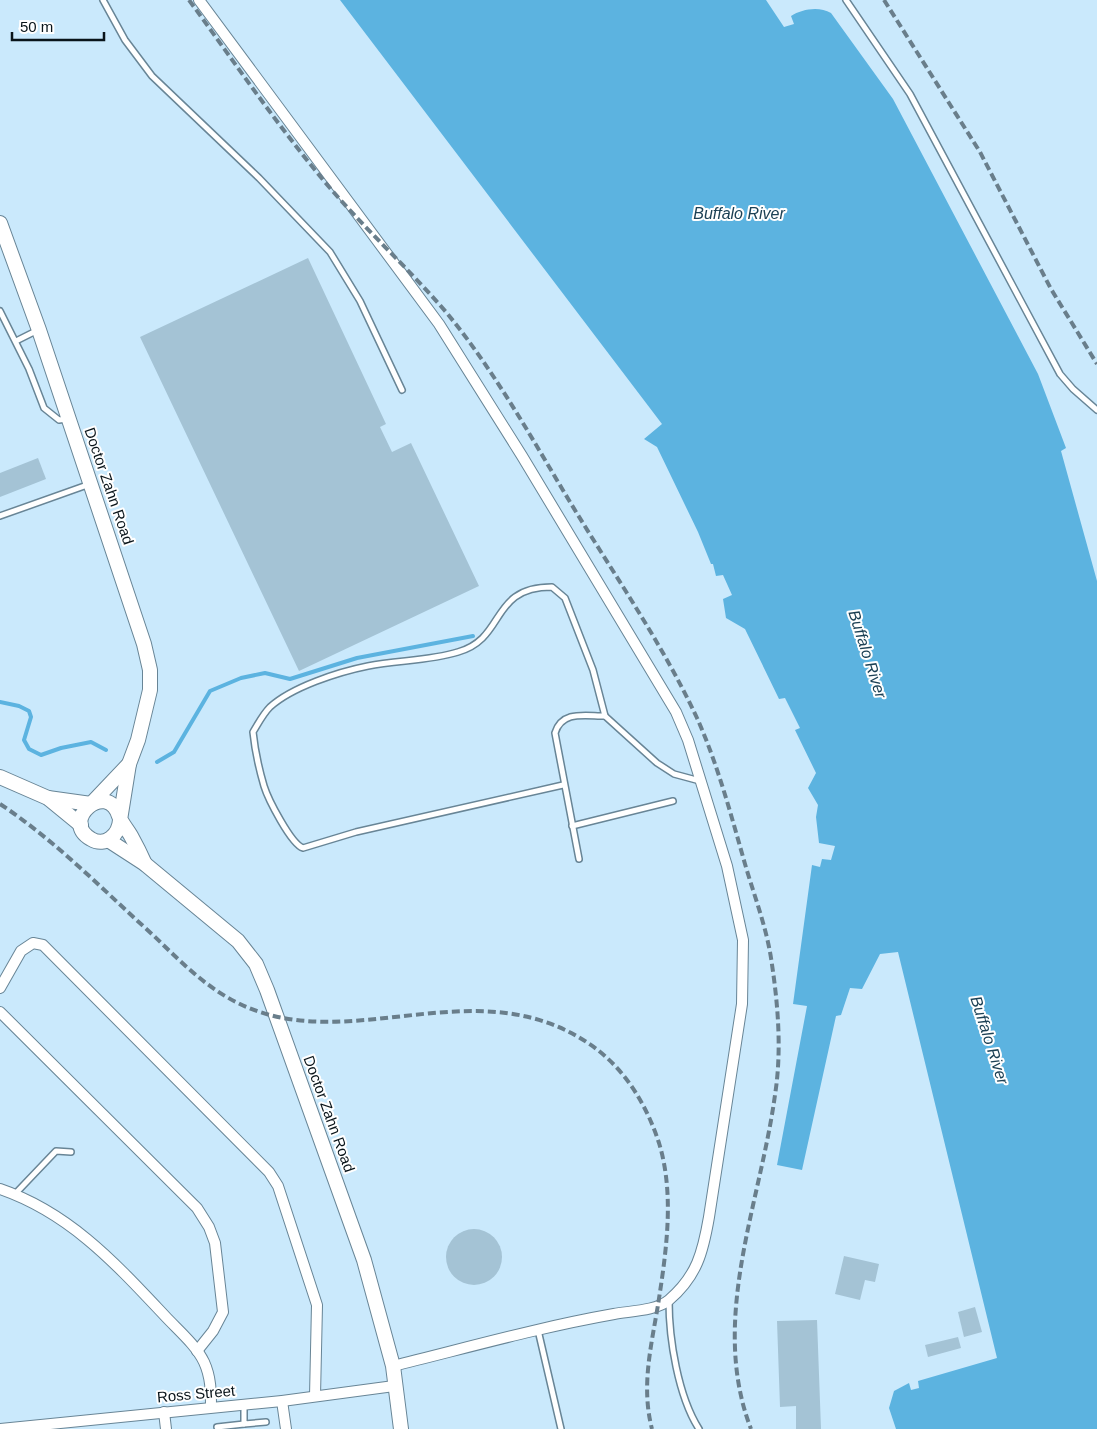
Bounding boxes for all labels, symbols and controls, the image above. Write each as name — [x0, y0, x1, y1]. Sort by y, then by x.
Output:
scale bar — [12, 10, 105, 42]
text: 50 m — [20, 18, 53, 35]
water label: Buffalo River — [693, 205, 785, 222]
street label: Doctor Zahn Road — [81, 425, 137, 547]
water label: Buffalo River — [845, 608, 890, 701]
water label: Buffalo River — [967, 994, 1012, 1087]
street label: Doctor Zahn Road — [301, 1053, 358, 1174]
street label: Ross Street — [156, 1382, 237, 1405]

